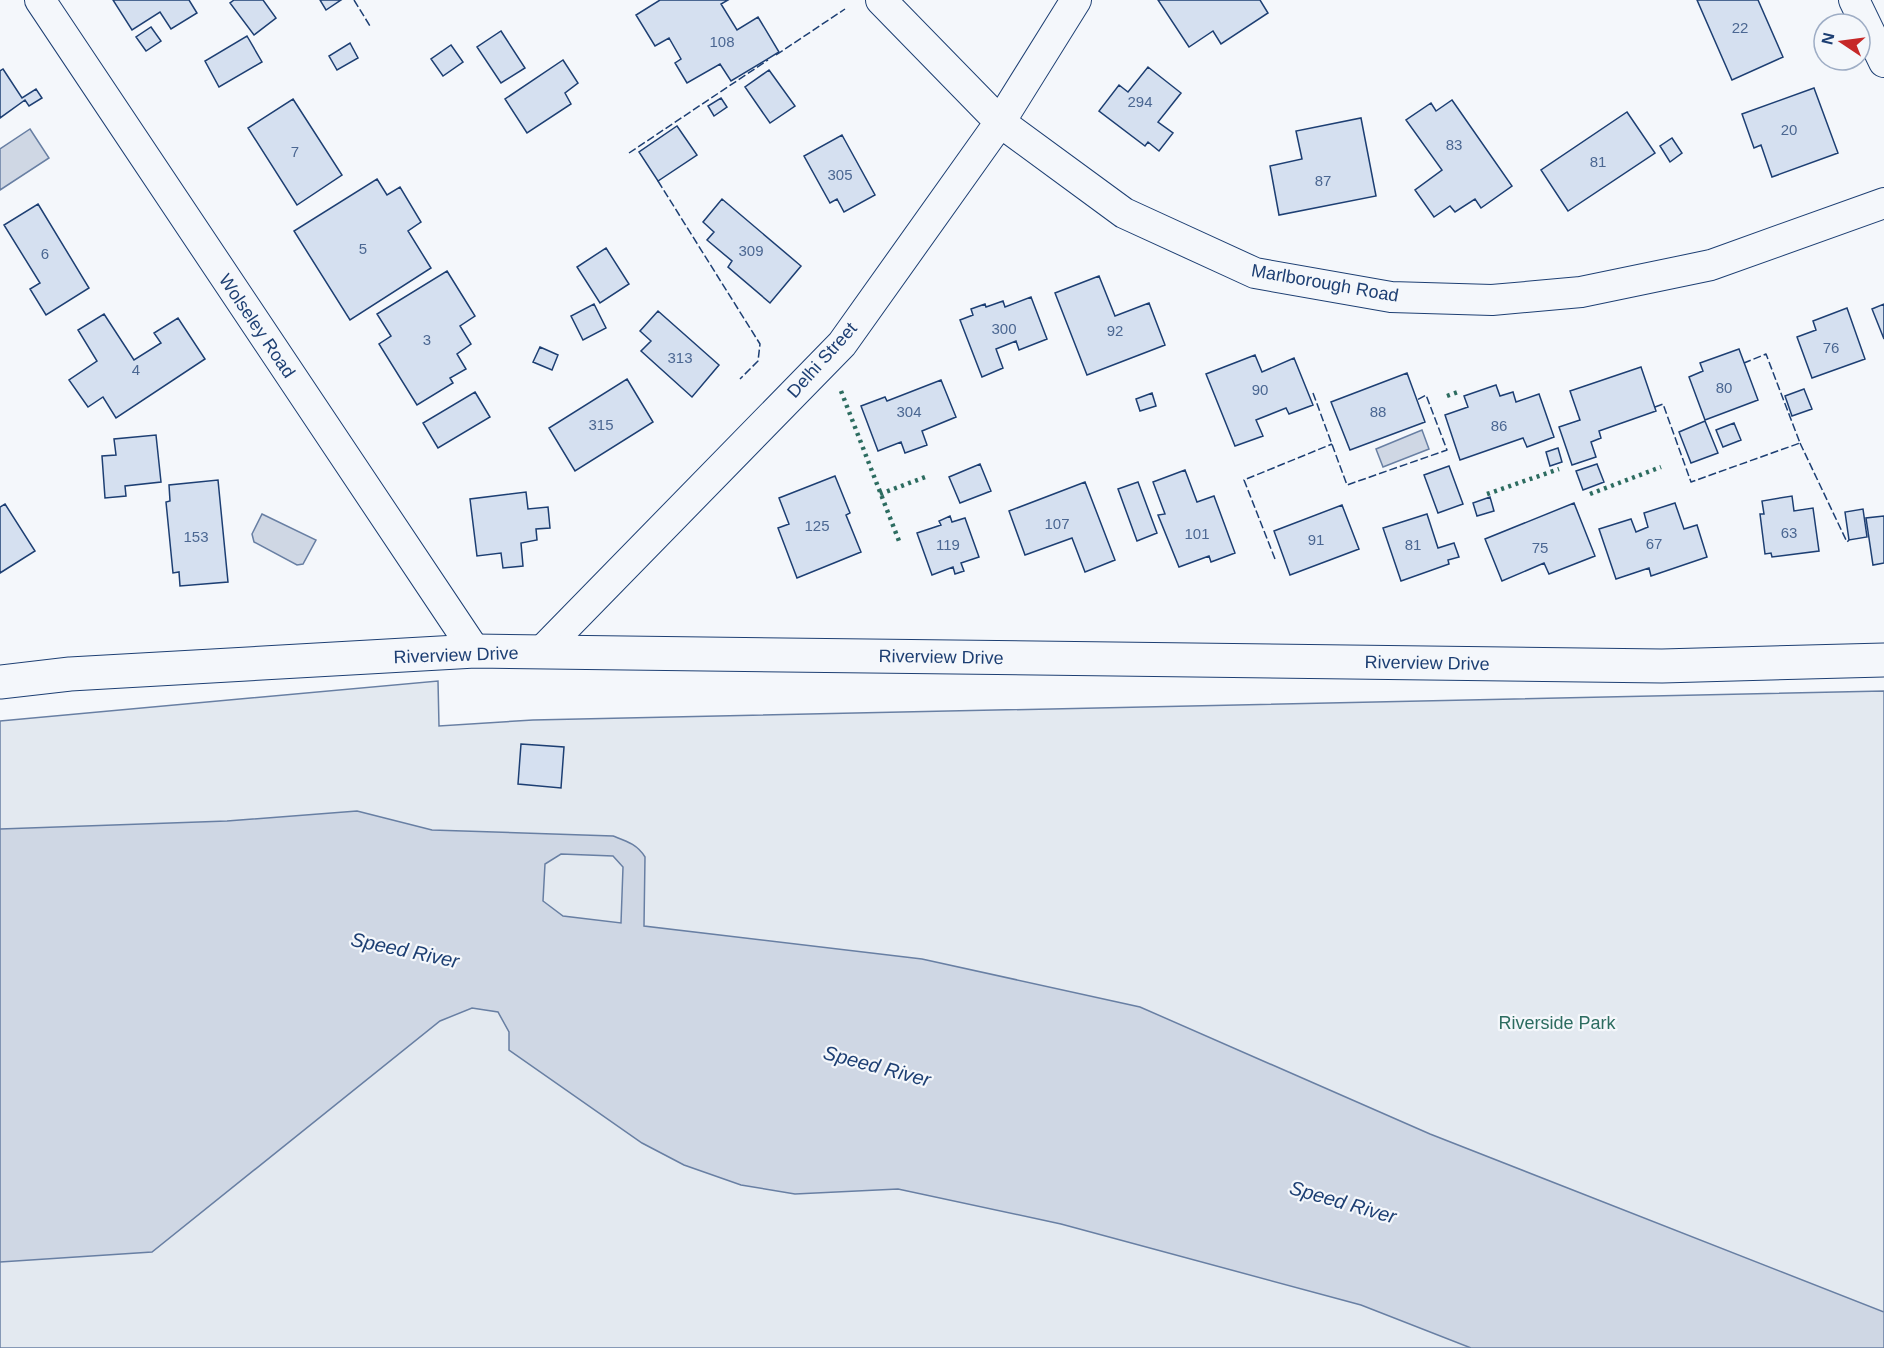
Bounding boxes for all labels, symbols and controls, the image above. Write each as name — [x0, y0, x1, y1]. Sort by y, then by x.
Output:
north arrow — [1812, 12, 1872, 72]
house number: 22 — [1732, 19, 1748, 36]
text: N — [1818, 31, 1837, 46]
house number: 108 — [709, 33, 735, 50]
house number: 294 — [1127, 93, 1153, 110]
house number: 20 — [1781, 121, 1797, 138]
house number: 83 — [1446, 136, 1462, 153]
house number: 7 — [291, 143, 299, 160]
house number: 81 — [1590, 153, 1606, 170]
house number: 305 — [827, 166, 853, 183]
house number: 87 — [1315, 172, 1331, 189]
house number: 5 — [359, 240, 367, 257]
house number: 309 — [738, 242, 764, 259]
house number: 6 — [41, 245, 49, 262]
street label: Marlborough Road — [1250, 260, 1400, 306]
street label: Wolseley Road — [215, 270, 299, 382]
street label: Delhi Street — [783, 318, 861, 402]
house number: 300 — [991, 320, 1017, 337]
house number: 92 — [1107, 322, 1123, 339]
house number: 3 — [423, 331, 431, 348]
house number: 76 — [1823, 339, 1839, 356]
house number: 313 — [667, 349, 693, 366]
house number: 4 — [132, 361, 140, 378]
house number: 80 — [1716, 379, 1732, 396]
house number: 90 — [1252, 381, 1268, 398]
house number: 304 — [896, 403, 922, 420]
house number: 88 — [1370, 403, 1386, 420]
house number: 315 — [588, 416, 614, 433]
house number: 86 — [1491, 417, 1507, 434]
house number: 107 — [1044, 515, 1070, 532]
house number: 125 — [804, 517, 830, 534]
house number: 63 — [1781, 524, 1797, 541]
house number: 101 — [1184, 525, 1210, 542]
house number: 153 — [183, 528, 209, 545]
house number: 91 — [1308, 531, 1324, 548]
house number: 67 — [1646, 535, 1662, 552]
house number: 119 — [936, 536, 960, 553]
house number: 81 — [1405, 536, 1421, 553]
house number: 75 — [1532, 539, 1548, 556]
street label: Riverview Drive — [393, 643, 519, 667]
street label: Riverview Drive — [878, 646, 1004, 668]
street label: Riverview Drive — [1364, 652, 1490, 674]
water label: Speed River — [349, 928, 462, 972]
park label: Riverside Park — [1498, 1013, 1617, 1033]
water label: Speed River — [821, 1041, 934, 1091]
water label: Speed River — [1287, 1176, 1400, 1228]

